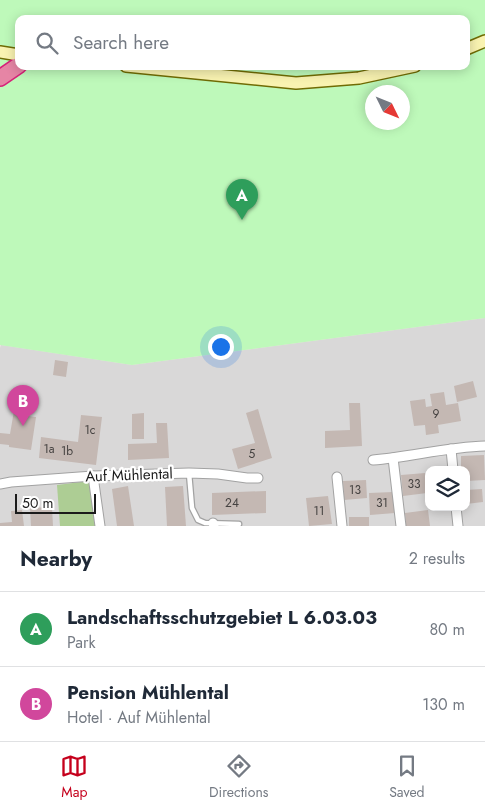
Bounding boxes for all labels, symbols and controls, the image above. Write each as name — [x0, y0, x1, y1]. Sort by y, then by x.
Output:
search box — [15, 15, 470, 70]
icon: search — [33, 29, 61, 57]
text: Search here — [73, 29, 169, 56]
north arrow — [365, 85, 410, 130]
pin: A — [226, 179, 258, 220]
your location — [208, 334, 234, 360]
pin: B — [7, 385, 39, 426]
house number: 9 — [433, 405, 440, 423]
house number: 1c — [84, 421, 96, 439]
house number: 1a — [43, 440, 55, 458]
house number: 1b — [61, 442, 73, 460]
house number: 5 — [249, 445, 256, 463]
street label: Auf Mühlental — [85, 462, 173, 488]
map controls — [425, 466, 470, 511]
button: layers — [425, 466, 470, 511]
house number: 33 — [407, 475, 421, 493]
house number: 13 — [349, 481, 361, 499]
scale bar — [15, 491, 96, 514]
text: 50 m — [22, 493, 53, 513]
house number: 24 — [225, 494, 239, 512]
house number: 31 — [376, 494, 388, 512]
house number: 11 — [314, 502, 324, 520]
text: Nearby — [20, 544, 92, 574]
text: 2 results — [409, 547, 465, 570]
text: Landschaftsschutzgebiet L 6.03.03 — [67, 604, 377, 631]
text: A — [30, 618, 42, 641]
text: 80 m — [429, 618, 465, 641]
text: Park — [67, 631, 96, 654]
text: Pension Mühlental — [67, 679, 229, 706]
text: B — [31, 693, 41, 716]
text: 130 m — [422, 693, 465, 716]
text: Hotel · Auf Mühlental — [67, 706, 211, 729]
tab: Map — [60, 752, 88, 802]
tab: Directions — [209, 752, 268, 802]
tab: Saved — [389, 752, 425, 802]

